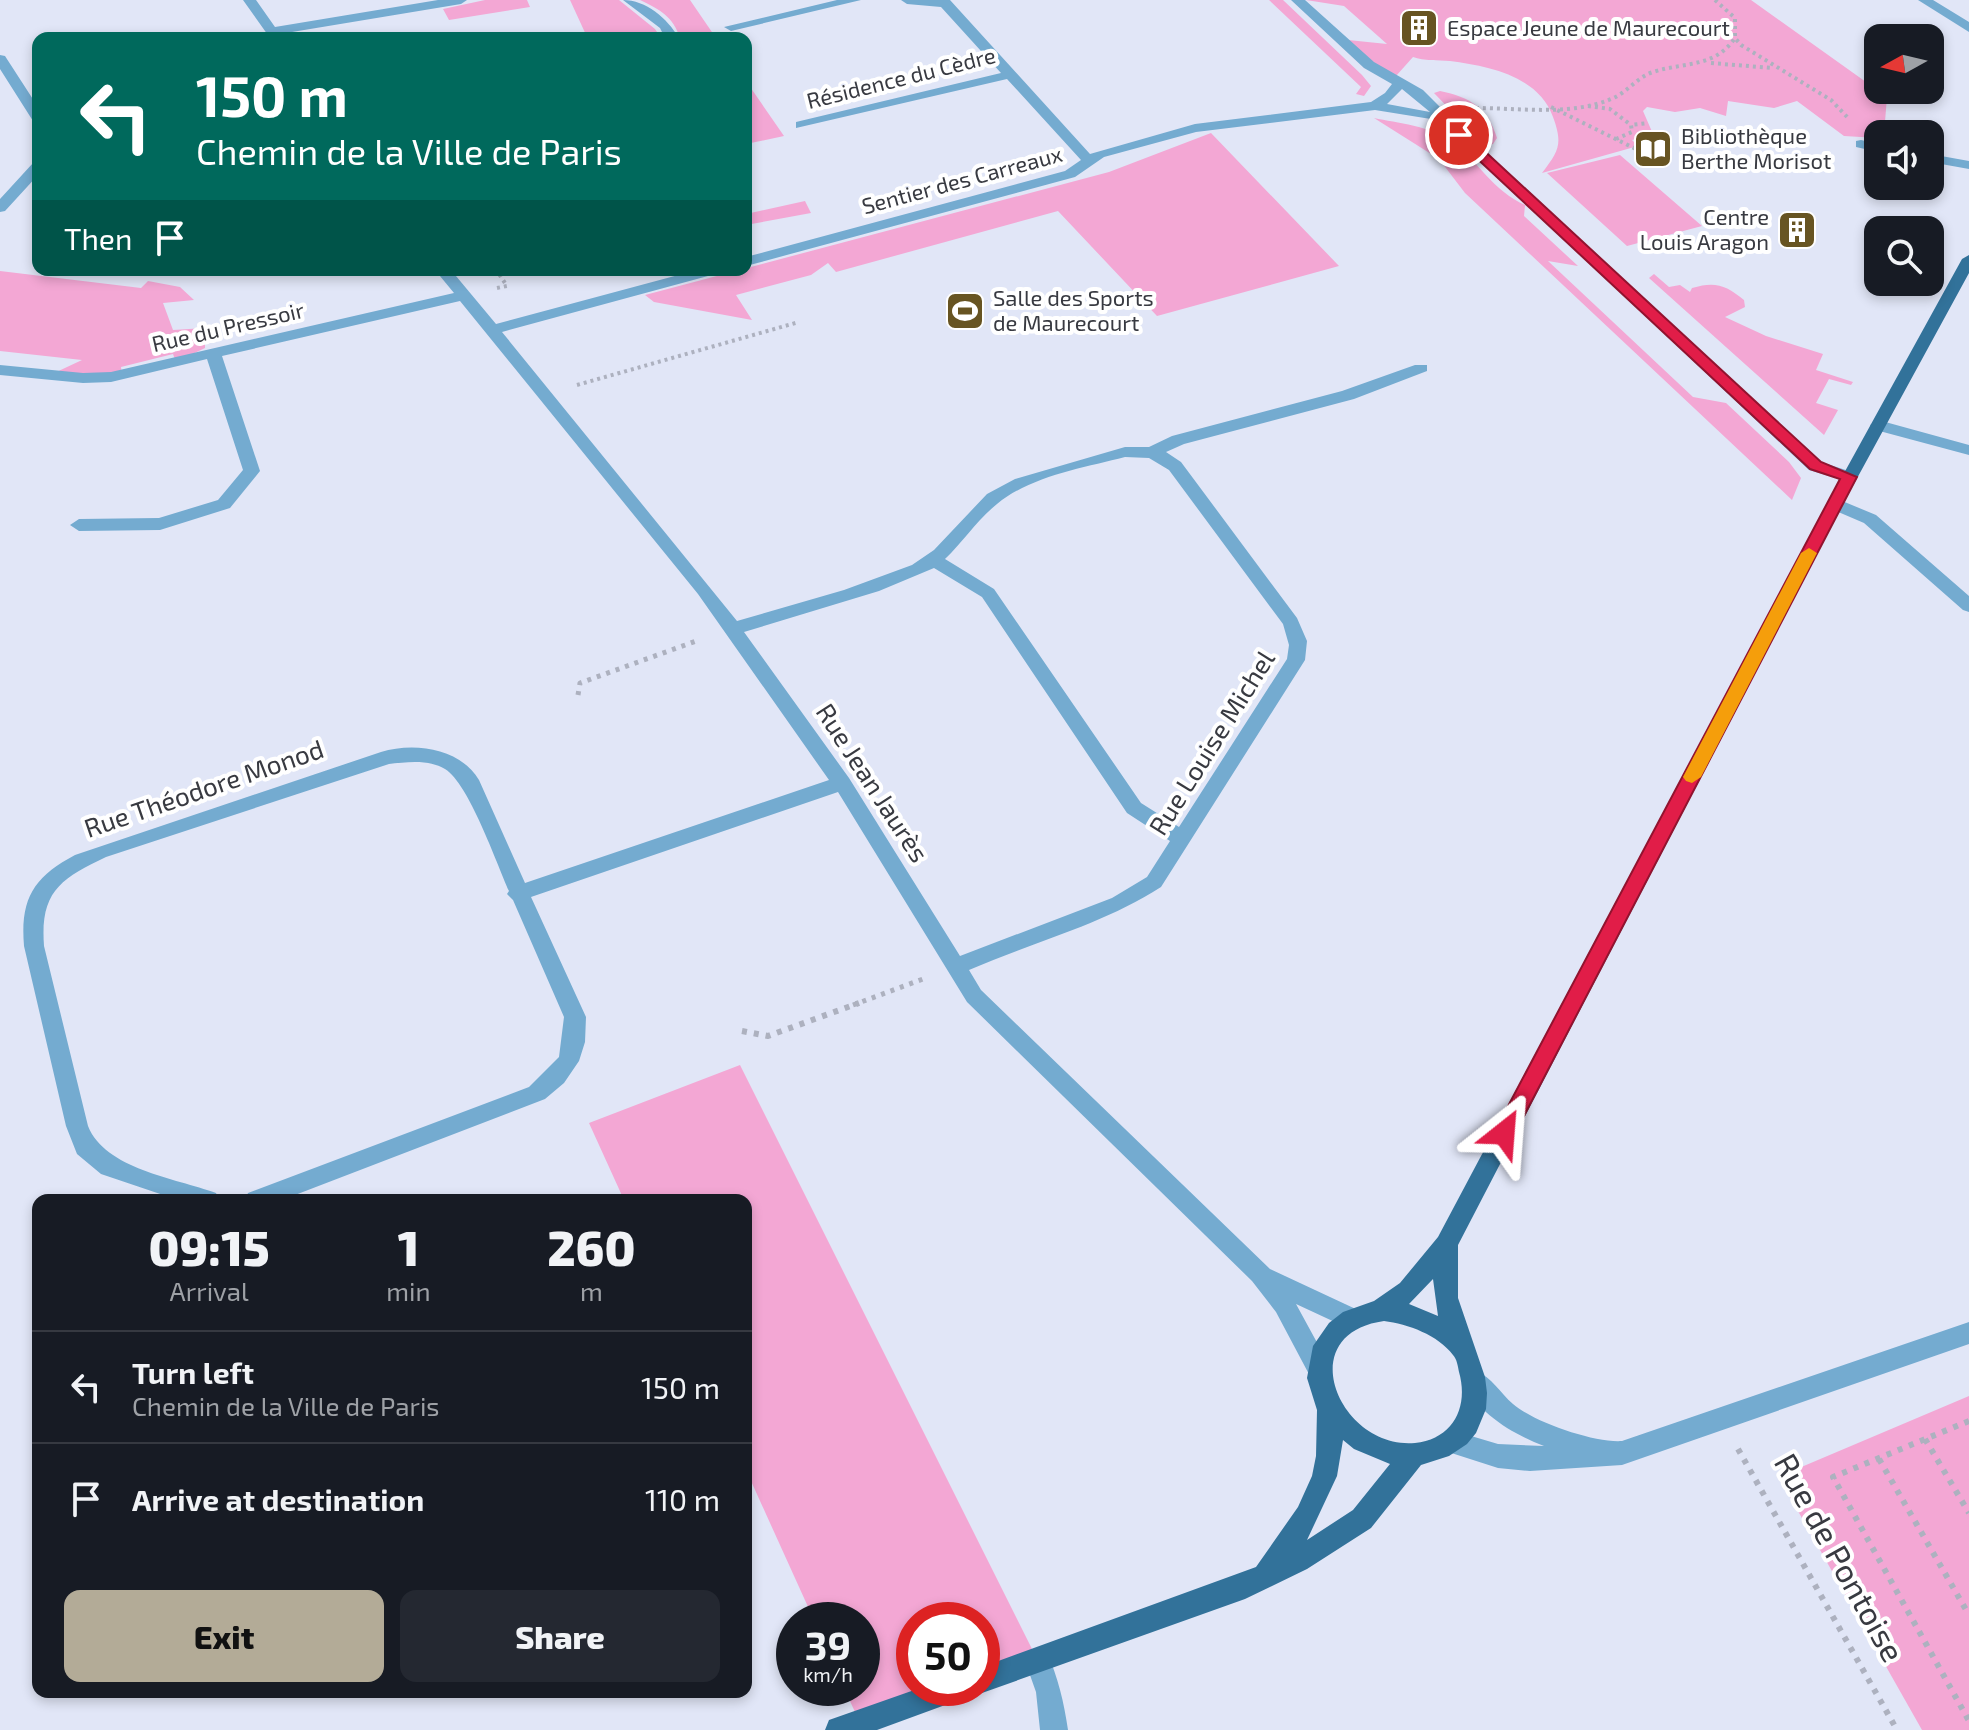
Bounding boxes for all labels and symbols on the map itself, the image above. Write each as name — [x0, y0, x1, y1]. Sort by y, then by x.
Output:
building icon: Espace Jeune de Maurecourt — [1398, 7, 1440, 49]
place label: Espace Jeune de Maurecourt — [1447, 14, 1730, 40]
north arrow — [1864, 24, 1944, 104]
street label: Résidence du Cèdre — [804, 41, 998, 113]
pin — [1425, 101, 1493, 169]
place label: Bibliothèque Berthe Morisot — [1681, 122, 1831, 173]
library icon: Bibliothèque Berthe Morisot — [1632, 128, 1674, 170]
street label: Sentier des Carreaux — [859, 140, 1065, 218]
place label: Centre Louis Aragon — [1640, 203, 1769, 254]
building icon: Centre Louis Aragon — [1776, 209, 1818, 251]
place label: Salle des Sports de Maurecourt — [993, 284, 1154, 335]
sports icon: Salle des Sports de Maurecourt — [944, 290, 986, 332]
street label: Rue du Pressoir — [149, 296, 307, 356]
street label: Rue Louise Michel — [1141, 644, 1280, 840]
street label: Rue Jean Jaurès — [810, 697, 936, 867]
street label: Rue Théodore Monod — [80, 732, 327, 843]
position arrow — [1462, 1091, 1546, 1175]
street label: Rue de Pontoise — [1768, 1446, 1914, 1668]
speed limit sign: 50 — [896, 1602, 1000, 1706]

